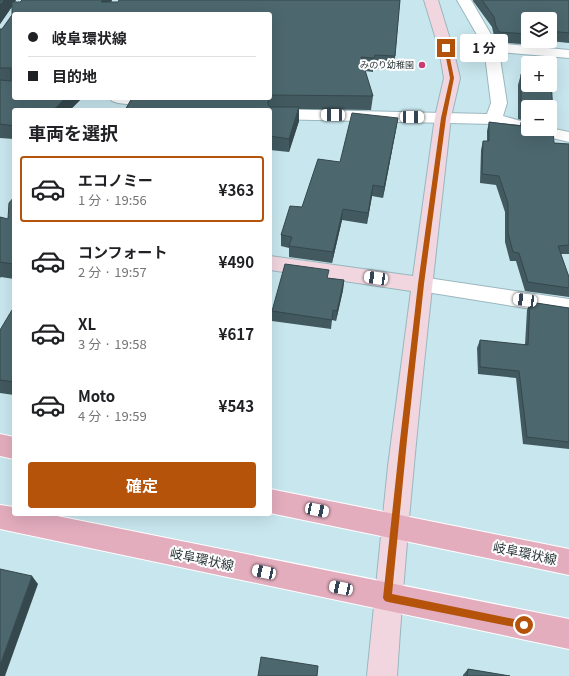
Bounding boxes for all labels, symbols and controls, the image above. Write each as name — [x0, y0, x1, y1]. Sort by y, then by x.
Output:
map controls — [521, 12, 557, 136]
button: layers — [521, 12, 557, 48]
text: 岐阜環状線 — [52, 27, 127, 48]
callout: 1 分 — [460, 34, 508, 62]
text: 1 分 — [472, 38, 496, 57]
route end — [437, 39, 455, 57]
button: + — [521, 56, 557, 92]
place label: みのり幼稚園 — [360, 58, 414, 71]
marker: みのり幼稚園 — [417, 60, 427, 70]
text: 目的地 — [52, 65, 97, 86]
button: − — [521, 100, 557, 136]
car — [321, 109, 345, 121]
car — [400, 111, 424, 123]
text: 車両を選択 — [28, 119, 118, 145]
text: エコノミー — [78, 169, 153, 190]
icon: car — [30, 171, 66, 207]
text: ¥363 — [219, 179, 254, 200]
text: 1 分 · 19:56 — [78, 190, 147, 209]
text: コンフォート — [78, 241, 168, 262]
icon: car — [30, 243, 66, 279]
text: ¥490 — [219, 251, 254, 272]
text: 2 分 · 19:57 — [78, 262, 147, 281]
car — [363, 270, 389, 286]
car — [512, 292, 538, 308]
text: XL — [78, 313, 96, 334]
icon: car — [30, 315, 66, 351]
text: ¥617 — [219, 323, 254, 344]
text: 3 分 · 19:58 — [78, 334, 147, 353]
text: Moto — [78, 385, 115, 406]
icon: car — [30, 387, 66, 423]
text: ¥543 — [219, 395, 254, 416]
text: 4 分 · 19:59 — [78, 406, 147, 425]
button: 確定 — [28, 462, 256, 508]
car — [304, 502, 330, 518]
street label: 岐阜環状線 — [491, 536, 559, 569]
street label: 岐阜環状線 — [168, 542, 236, 575]
car — [251, 564, 277, 580]
car — [328, 580, 354, 596]
route start — [515, 616, 533, 634]

